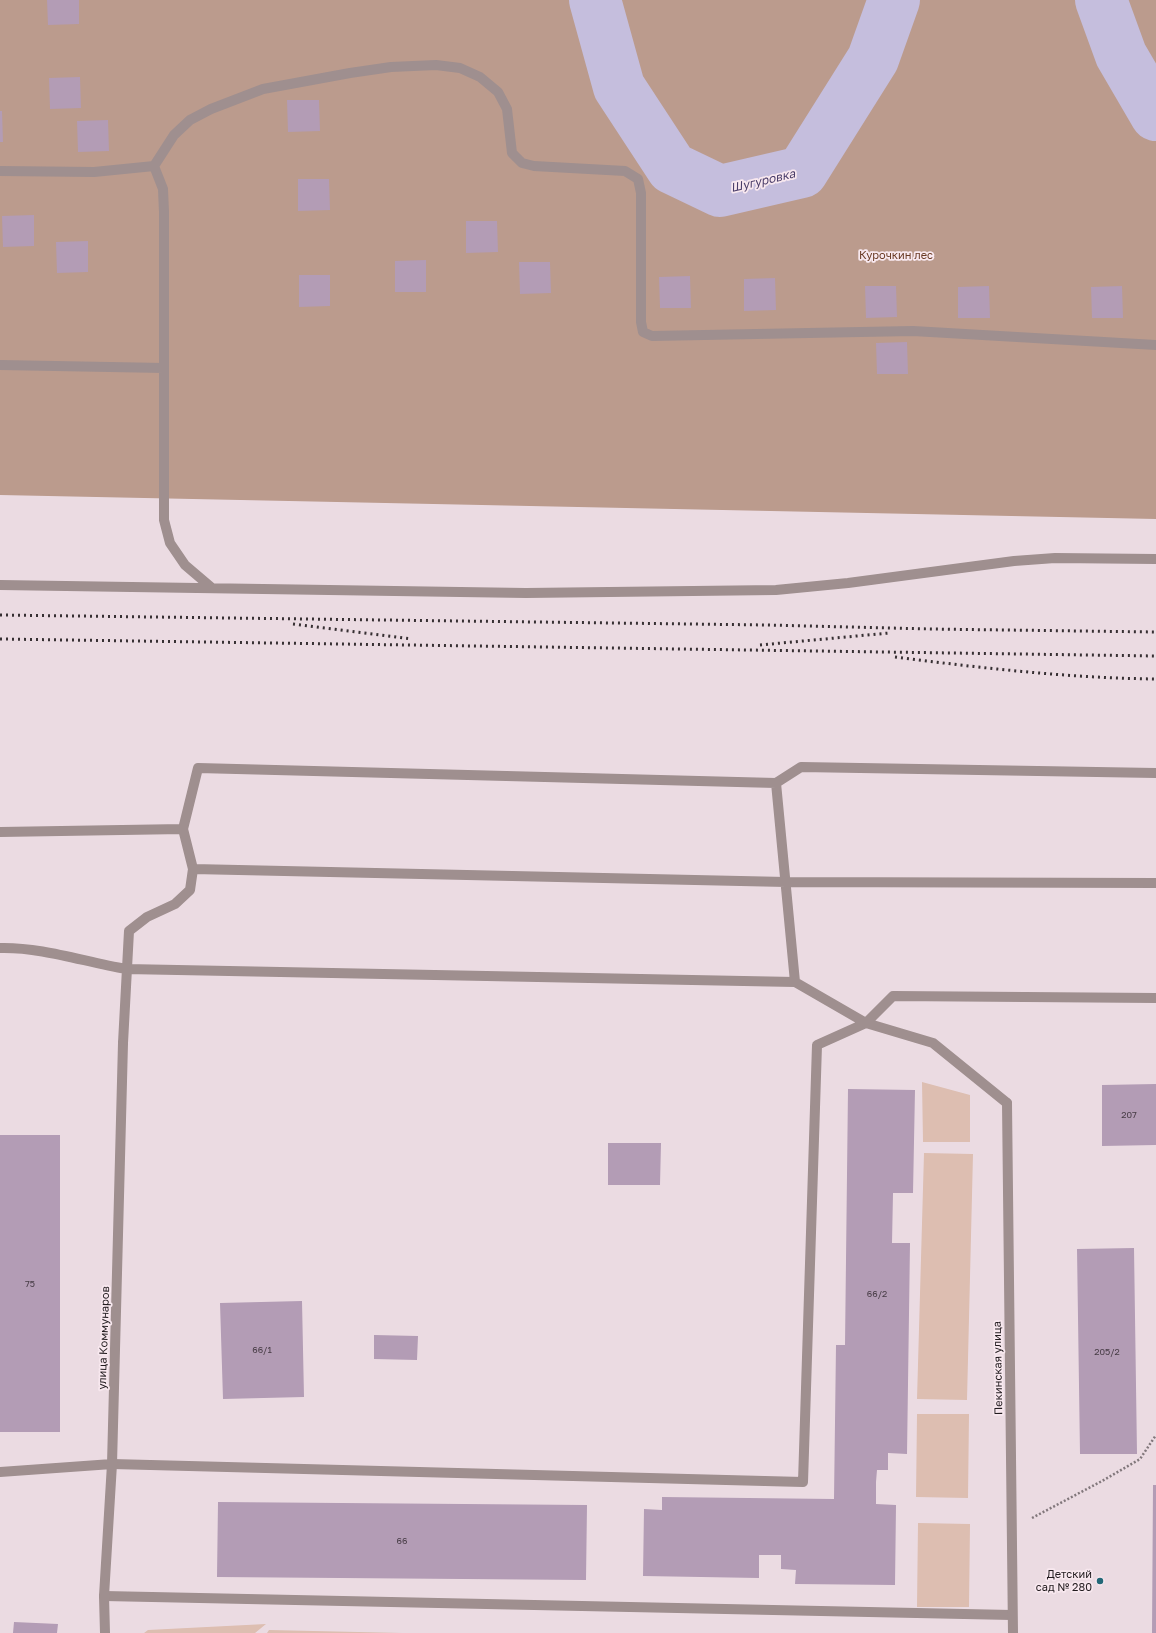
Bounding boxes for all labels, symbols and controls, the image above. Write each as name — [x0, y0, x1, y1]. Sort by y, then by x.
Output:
water label: Шугуровка — [729, 167, 797, 195]
park label: Курочкин лес — [859, 249, 933, 263]
house number: 207 — [1121, 1110, 1137, 1120]
house number: 75 — [25, 1279, 35, 1289]
street label: улица Коммунаров — [96, 1286, 112, 1390]
house number: 66/2 — [867, 1289, 887, 1299]
street label: Пекинская улица — [991, 1321, 1005, 1415]
house number: 66/1 — [252, 1345, 272, 1355]
house number: 205/2 — [1094, 1347, 1120, 1357]
house number: 66 — [397, 1536, 407, 1546]
place label: Детский сад № 280 — [1036, 1568, 1092, 1594]
marker: Детский сад № 280 — [1095, 1576, 1105, 1586]

